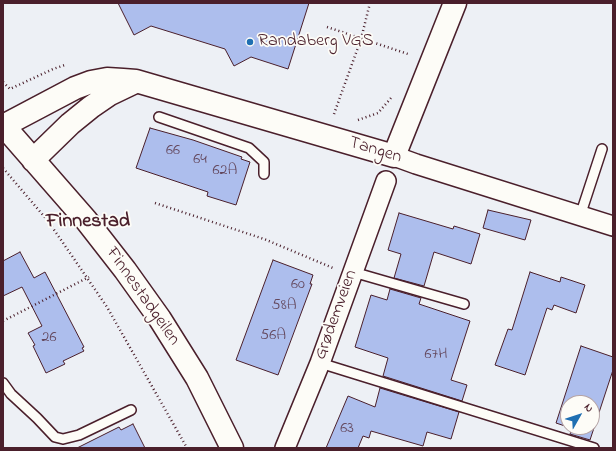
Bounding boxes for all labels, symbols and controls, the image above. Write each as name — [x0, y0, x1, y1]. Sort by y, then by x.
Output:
place label: Randaberg VGS — [258, 31, 373, 53]
marker: Randaberg VGS — [245, 37, 255, 47]
street label: Tangen — [346, 133, 404, 169]
house number: 66 — [166, 141, 180, 161]
house number: 64 — [193, 150, 207, 170]
house number: 62A — [213, 161, 237, 181]
district label: Finnestad — [46, 211, 130, 235]
street label: Finnestadgeilen — [100, 244, 184, 350]
street label: Grødemveien — [311, 267, 363, 363]
house number: 60 — [291, 275, 305, 295]
house number: 58A — [271, 296, 297, 316]
house number: 56A — [260, 326, 286, 346]
house number: 26 — [42, 328, 56, 348]
house number: 67H — [425, 345, 447, 365]
north arrow — [560, 395, 600, 435]
text: N — [580, 400, 597, 416]
house number: 63 — [340, 419, 354, 439]

